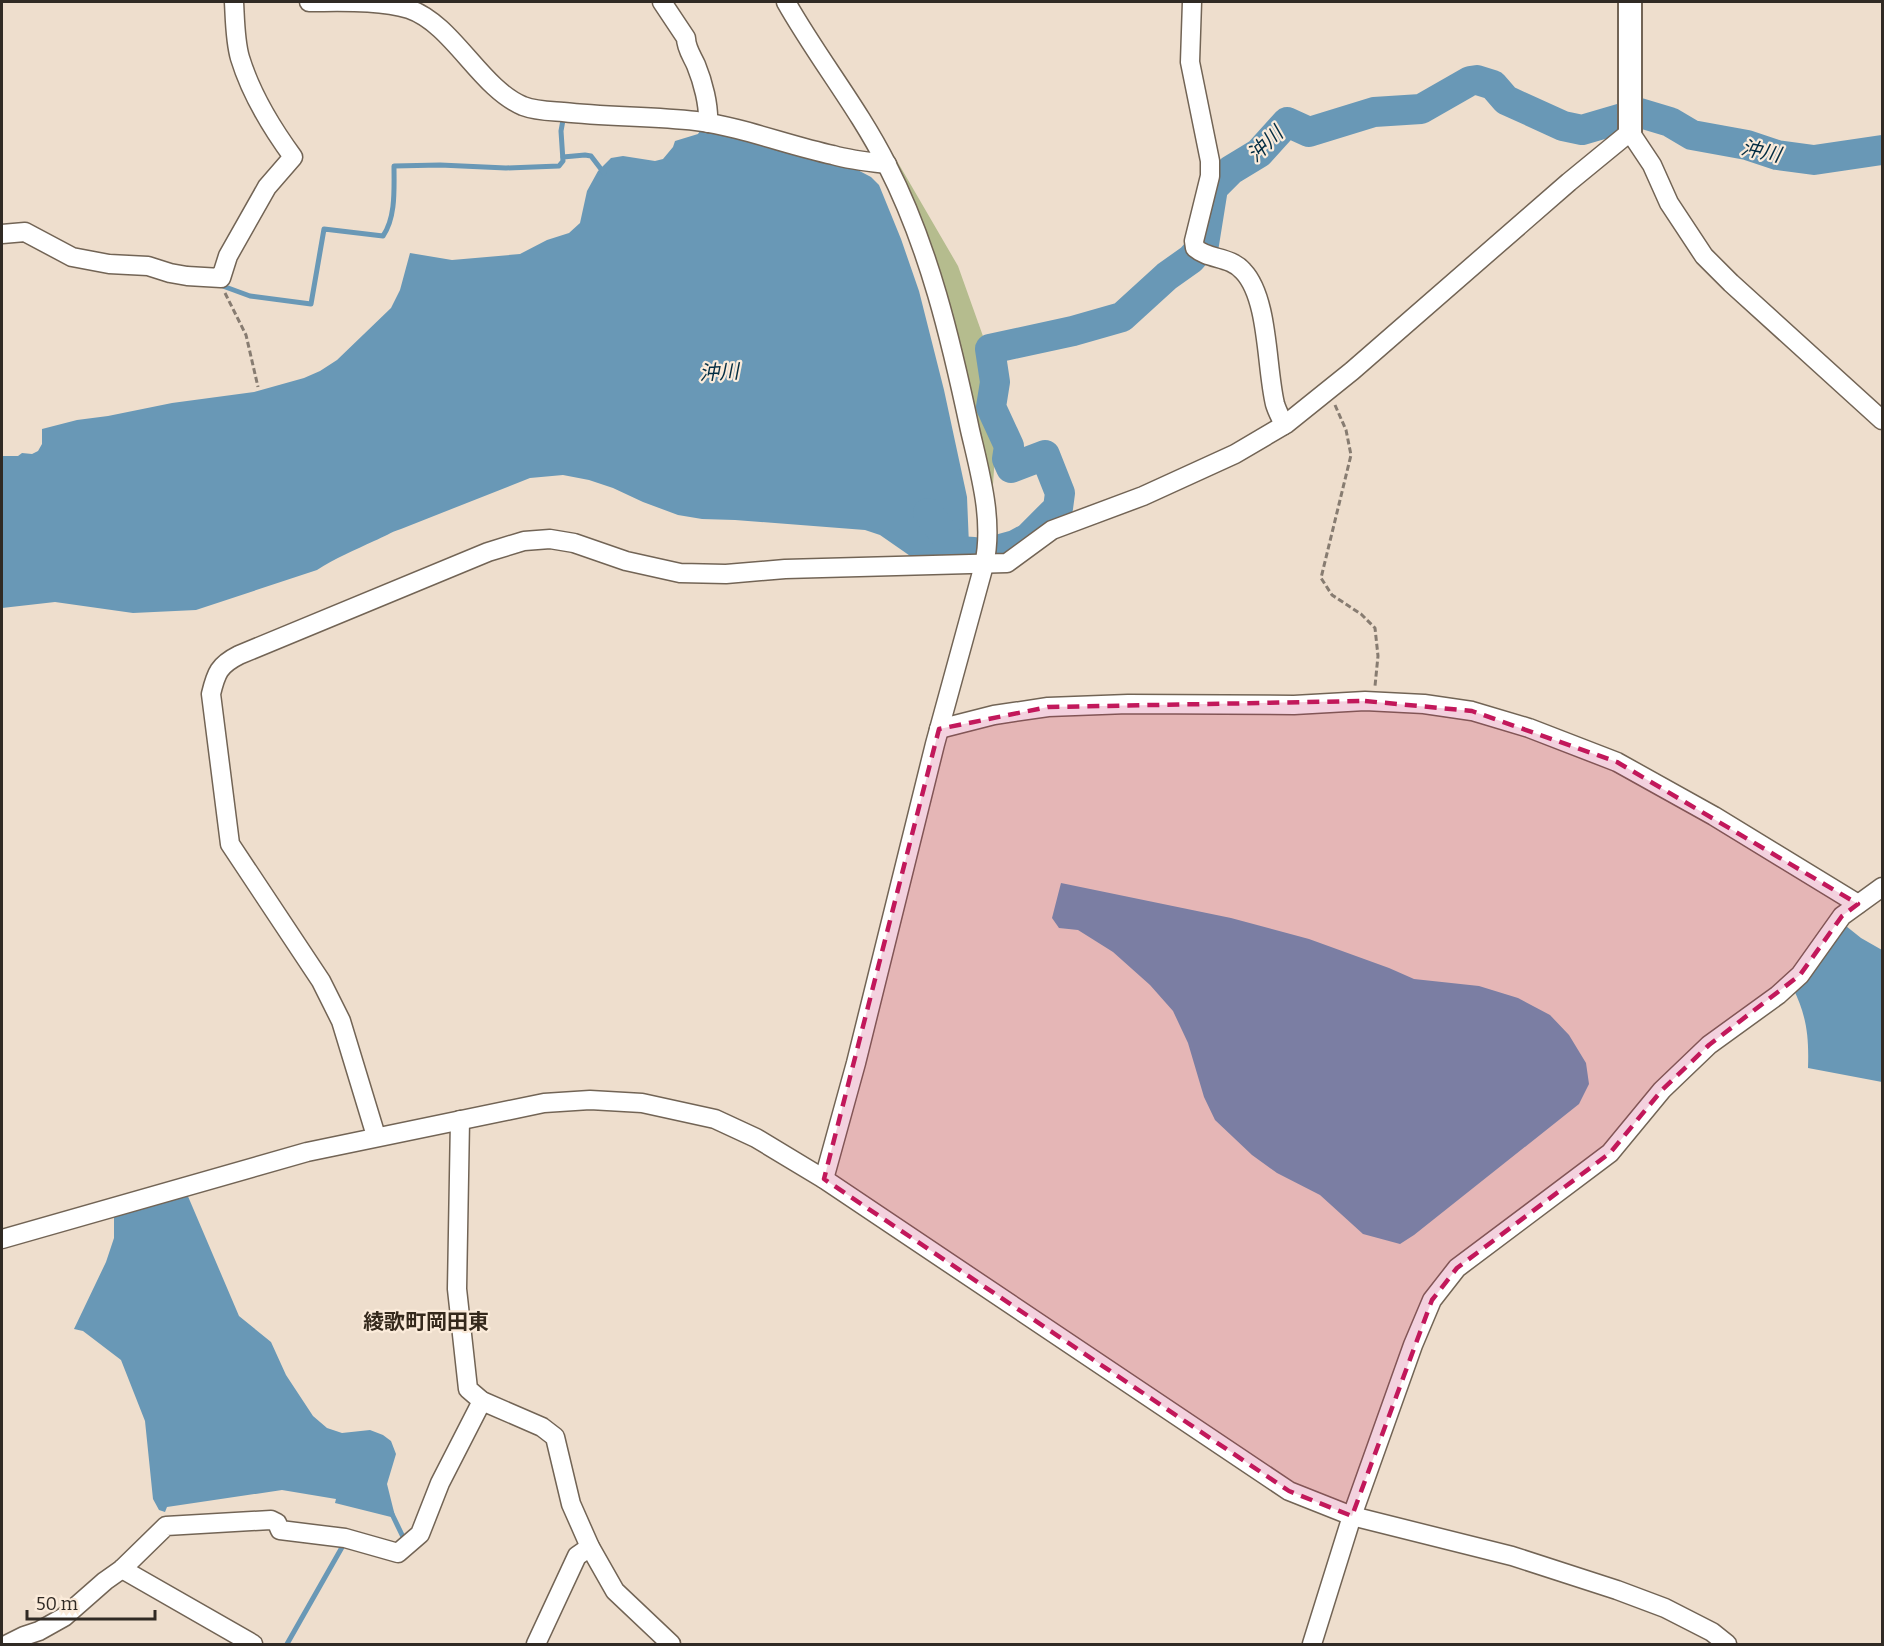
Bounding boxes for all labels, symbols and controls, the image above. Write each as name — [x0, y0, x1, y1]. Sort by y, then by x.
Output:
water label: 沖川 — [1242, 120, 1289, 167]
water label: 沖川 — [1739, 135, 1785, 167]
water label: 沖川 — [698, 359, 742, 385]
district label: 綾歌町岡田東 — [363, 1309, 489, 1335]
scale bar — [27, 1583, 154, 1621]
text: 50 m — [36, 1593, 78, 1615]

